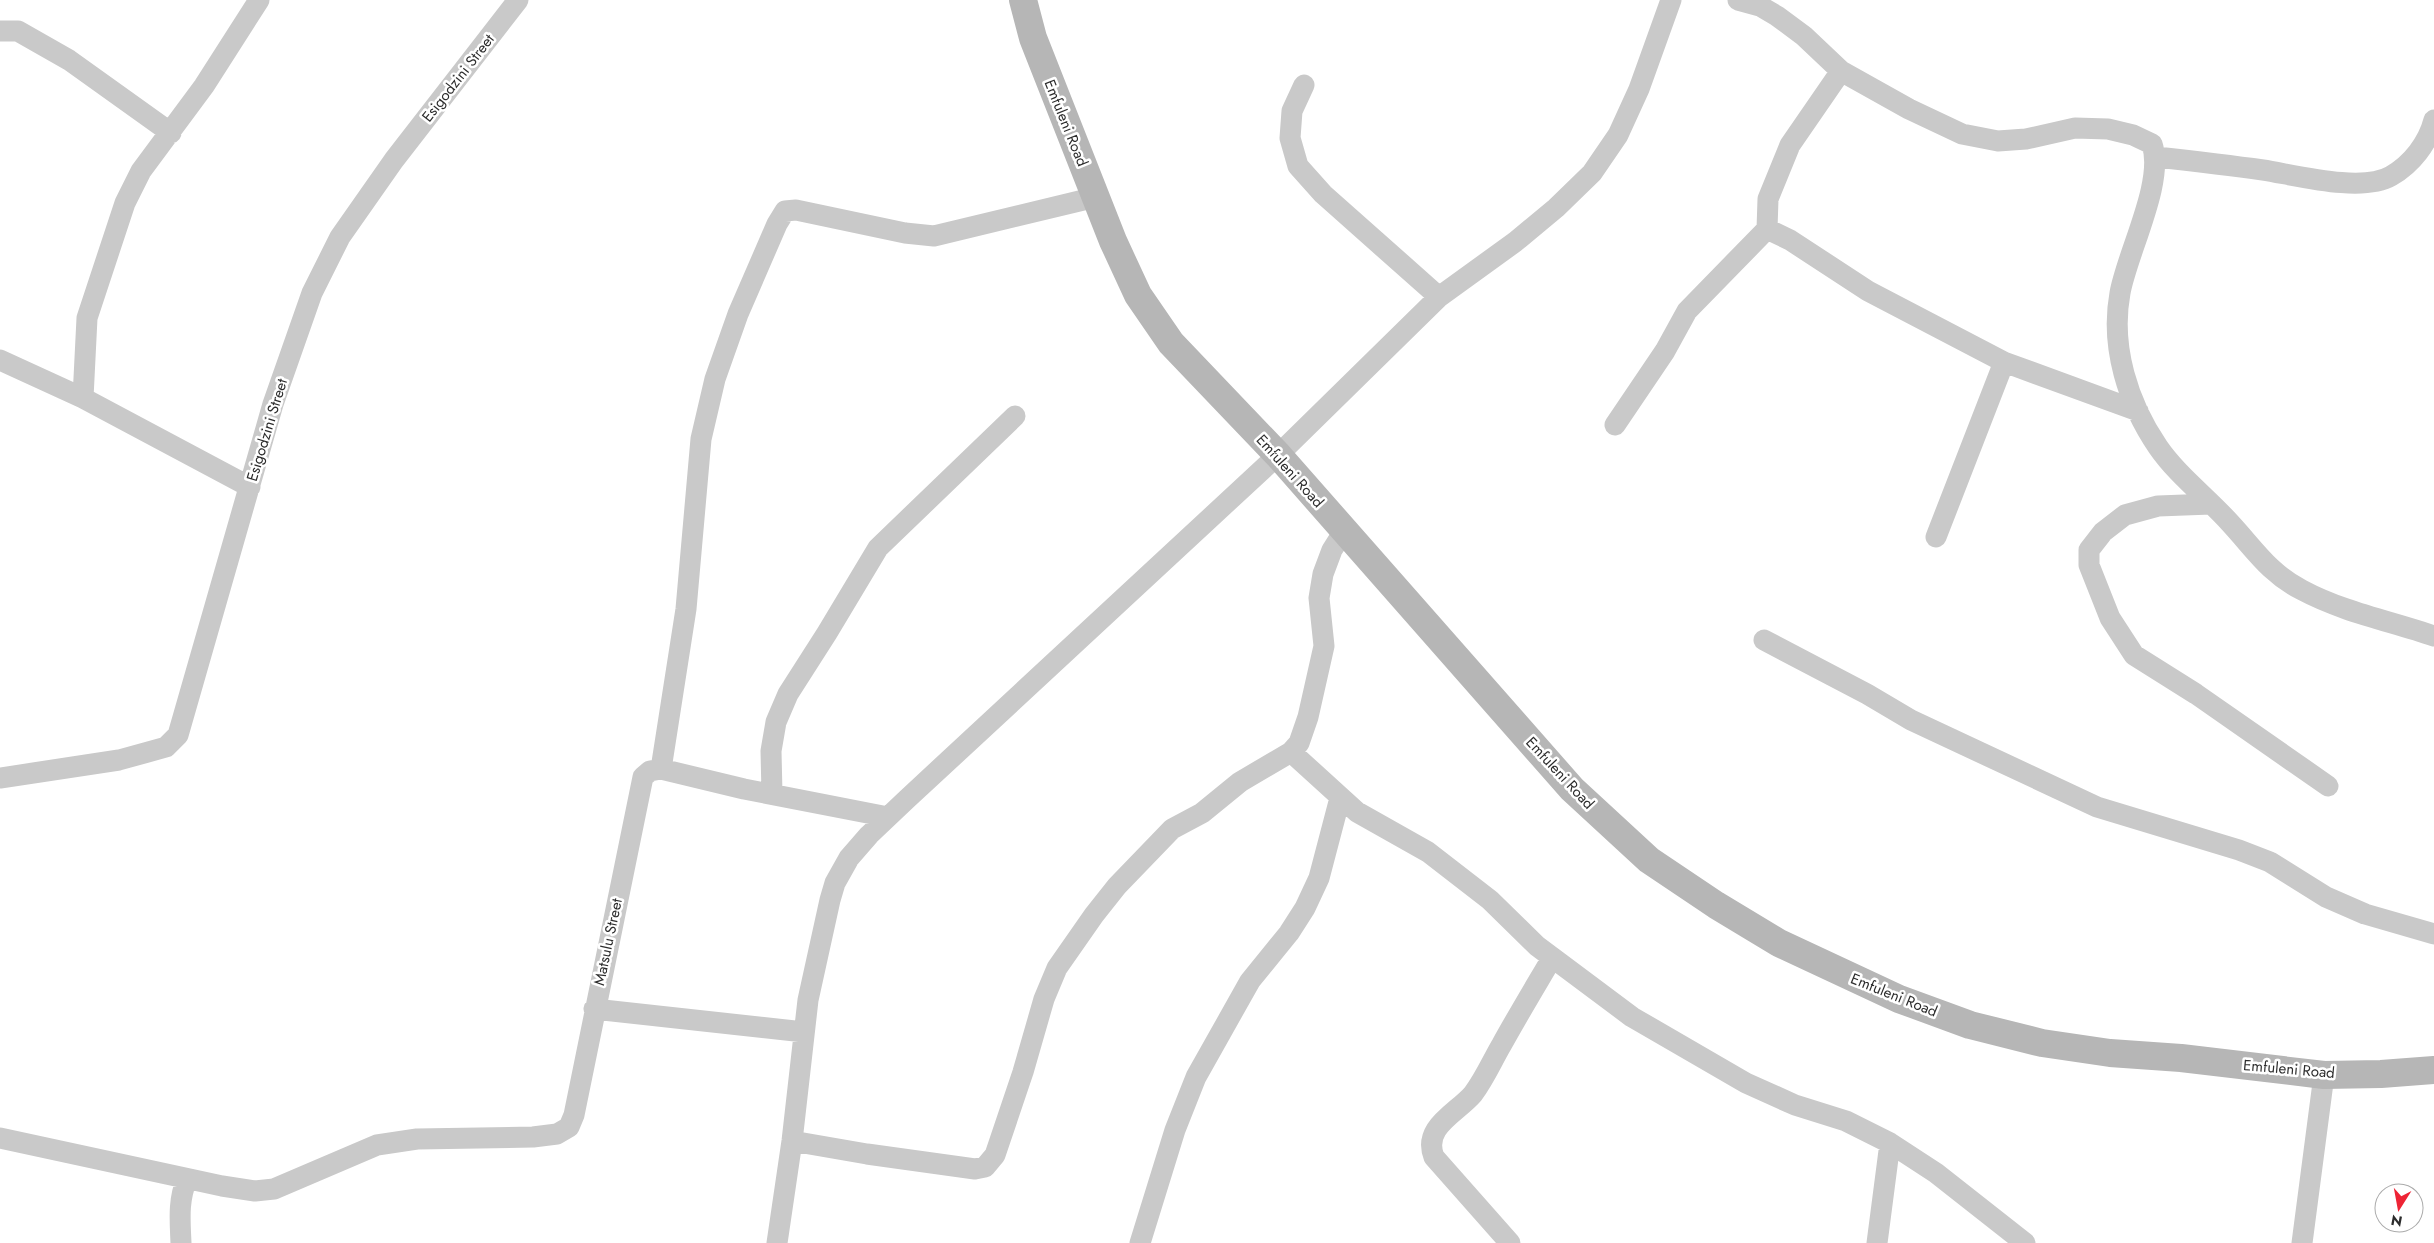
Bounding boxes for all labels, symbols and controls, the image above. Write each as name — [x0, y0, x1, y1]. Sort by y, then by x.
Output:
street label: Esigodzini Street — [417, 29, 500, 127]
street label: Emfuleni Road — [1039, 76, 1093, 170]
street label: Esigodzini Street — [241, 376, 293, 484]
street label: Emfuleni Road — [1251, 429, 1329, 513]
street label: Emfuleni Road — [1521, 732, 1599, 814]
street label: Matsulu Street — [588, 896, 628, 988]
street label: Emfuleni Road — [1847, 968, 1941, 1022]
street label: Emfuleni Road — [2242, 1054, 2336, 1084]
north arrow — [2374, 1183, 2424, 1233]
text: N — [2389, 1210, 2404, 1232]

